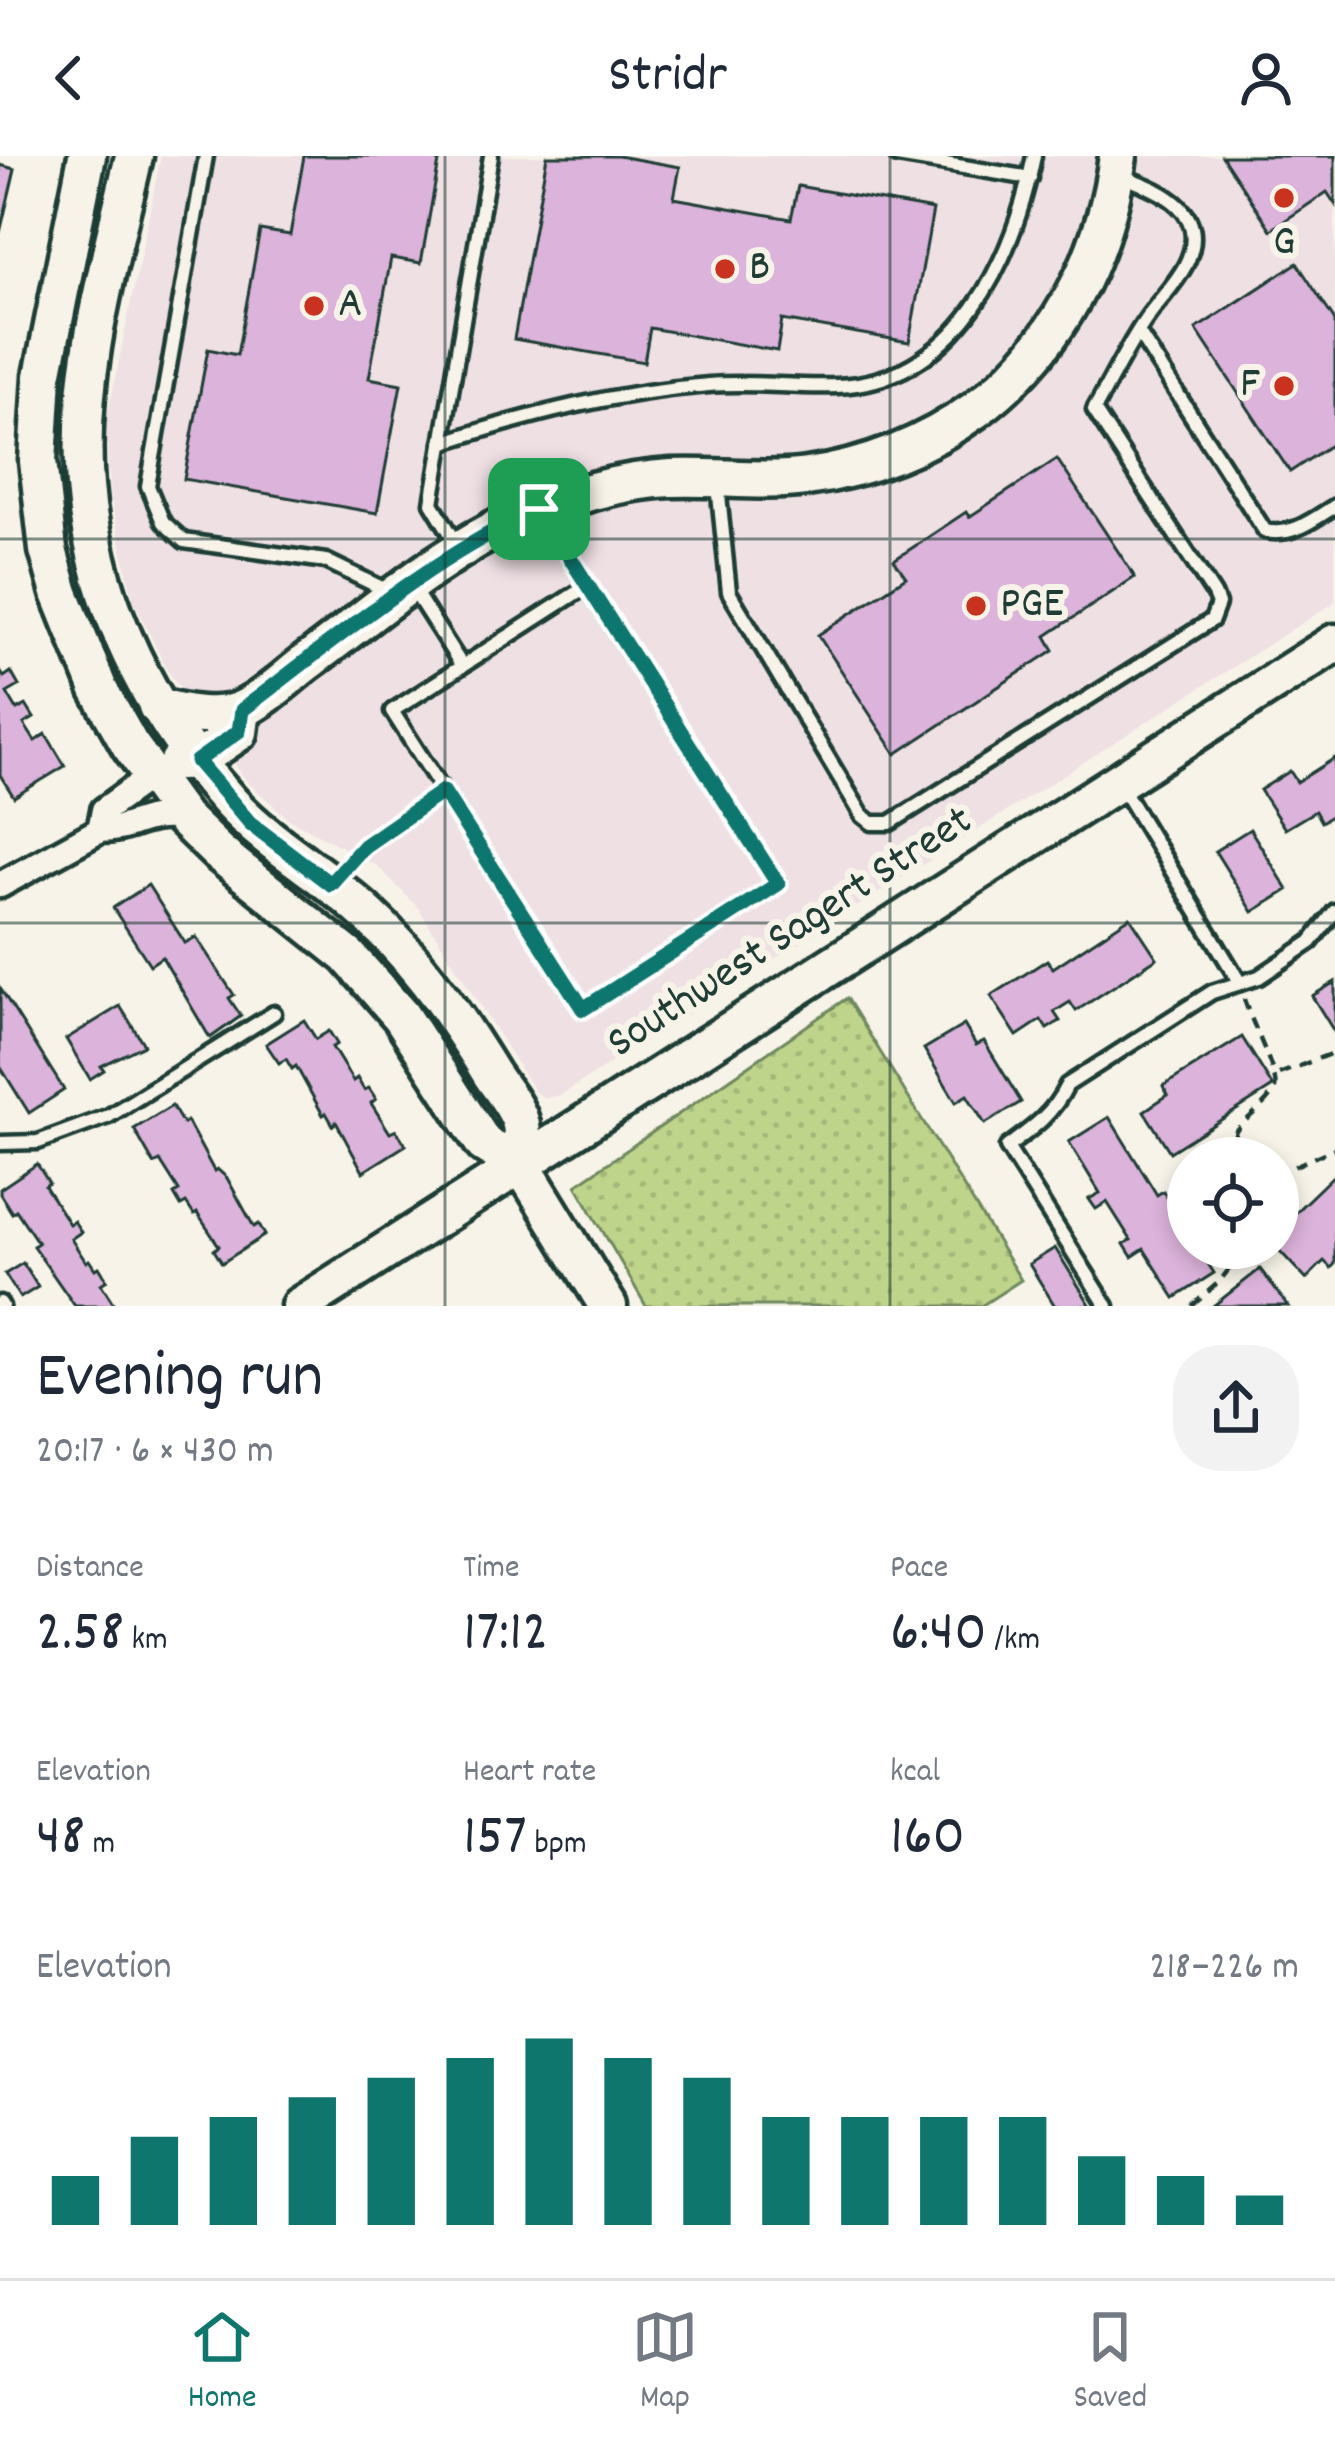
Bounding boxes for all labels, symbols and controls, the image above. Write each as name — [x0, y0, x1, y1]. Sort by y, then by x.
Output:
text: Stridr — [608, 40, 727, 117]
icon: back — [36, 45, 102, 111]
icon: person — [1233, 45, 1299, 111]
marker: G — [1271, 185, 1297, 211]
place label: G — [1273, 212, 1295, 276]
place label: B — [749, 237, 770, 301]
marker: B — [712, 256, 738, 282]
place label: A — [338, 274, 363, 338]
marker: A — [301, 293, 327, 319]
place label: F — [1240, 354, 1260, 418]
marker: F — [1271, 373, 1297, 399]
pin — [488, 458, 590, 560]
icon: arrive — [506, 476, 572, 542]
place label: PGE — [1000, 574, 1064, 638]
marker: PGE — [963, 593, 989, 619]
street label: Southwest Sagert Street — [596, 792, 986, 1076]
map controls — [1167, 1137, 1299, 1269]
button: locate — [1167, 1137, 1299, 1269]
text: Evening run — [36, 1334, 323, 1428]
button: share — [1173, 1345, 1299, 1471]
text: 20:17 · 6 × 430 m — [36, 1426, 274, 1481]
text: Distance — [36, 1546, 144, 1593]
text: Time — [463, 1546, 519, 1593]
text: Pace — [890, 1546, 948, 1593]
text: 2.58 — [36, 1593, 124, 1679]
text: 17:12 — [463, 1593, 548, 1679]
text: 6:40 — [890, 1593, 987, 1679]
text: km — [124, 1618, 168, 1665]
text: /km — [987, 1618, 1040, 1665]
text: Elevation — [36, 1750, 151, 1797]
text: Heart rate — [463, 1750, 596, 1797]
text: kcal — [890, 1750, 940, 1797]
text: 48 — [36, 1797, 85, 1883]
text: 157 — [463, 1797, 527, 1883]
text: 160 — [890, 1797, 965, 1883]
text: m — [85, 1822, 115, 1869]
text: bpm — [527, 1822, 587, 1869]
text: Elevation — [36, 1942, 172, 1997]
text: 218–226 m — [1150, 1942, 1299, 1997]
tab: Home — [188, 2304, 257, 2423]
tab: Map — [632, 2304, 698, 2423]
tab: Saved — [1073, 2304, 1147, 2423]

